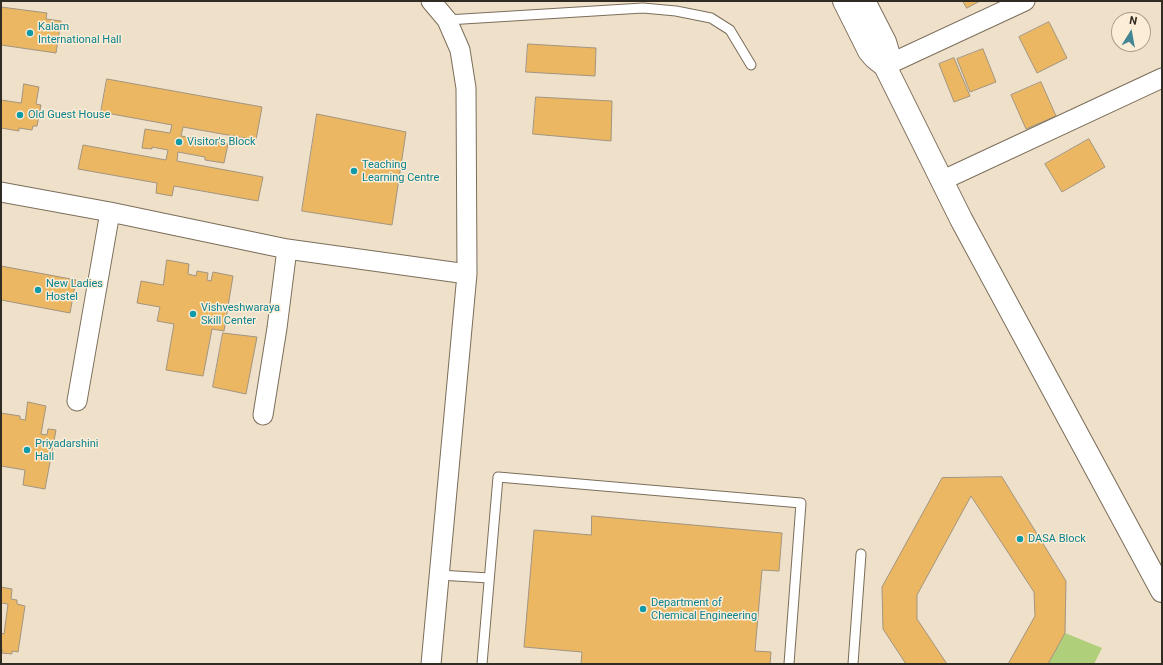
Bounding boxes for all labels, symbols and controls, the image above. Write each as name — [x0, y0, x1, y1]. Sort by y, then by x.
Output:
north arrow — [1111, 12, 1151, 52]
text: N — [1128, 14, 1138, 28]
place label: Kalam International Hall — [38, 20, 121, 46]
marker: Kalam International Hall — [25, 28, 35, 38]
place label: Old Guest House — [28, 108, 110, 122]
marker: Old Guest House — [15, 110, 25, 120]
place label: Visitor's Block — [187, 135, 256, 149]
marker: Visitor's Block — [174, 137, 184, 147]
place label: Teaching Learning Centre — [362, 158, 439, 184]
marker: Teaching Learning Centre — [349, 166, 359, 176]
place label: New Ladies Hostel — [46, 277, 103, 303]
marker: New Ladies Hostel — [33, 285, 43, 295]
place label: Vishveshwaraya Skill Center — [201, 301, 280, 327]
marker: Vishveshwaraya Skill Center — [188, 309, 198, 319]
place label: Priyadarshini Hall — [35, 437, 99, 463]
marker: Priyadarshini Hall — [22, 445, 32, 455]
place label: DASA Block — [1028, 532, 1086, 546]
marker: DASA Block — [1015, 534, 1025, 544]
place label: Department of Chemical Engineering — [651, 596, 757, 622]
marker: Department of Chemical Engineering — [638, 604, 648, 614]

